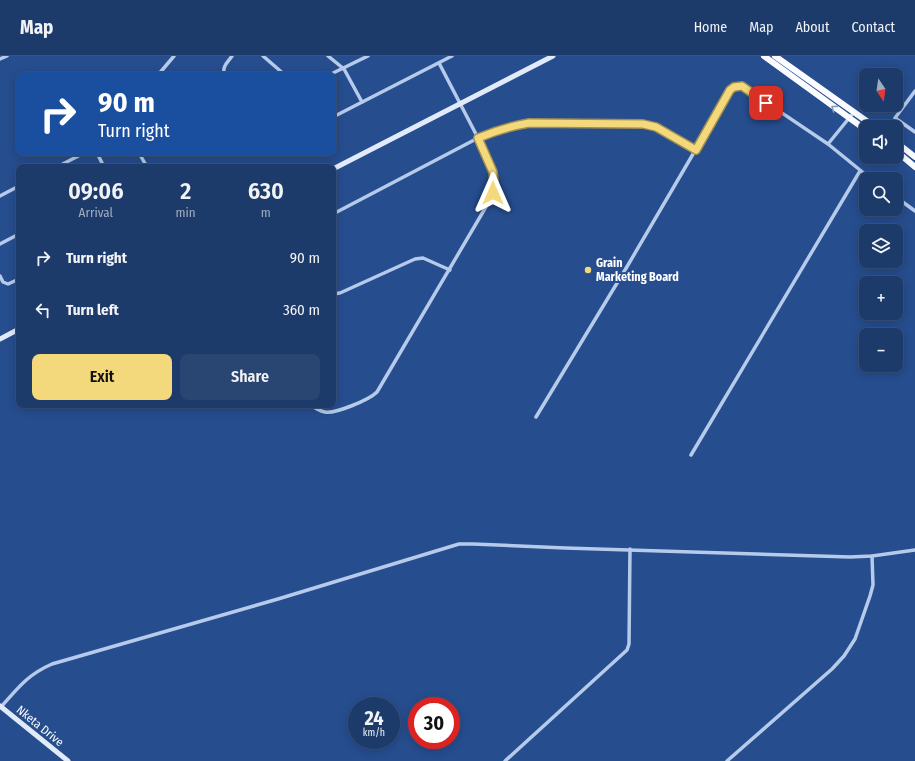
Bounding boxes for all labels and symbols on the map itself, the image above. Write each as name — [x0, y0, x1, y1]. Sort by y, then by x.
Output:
north arrow — [859, 68, 903, 112]
pin — [749, 86, 783, 120]
one-way arrow — [832, 105, 839, 112]
position arrow — [472, 172, 514, 214]
place label: Grain Marketing Board — [596, 256, 679, 284]
marker: Grain Marketing Board — [583, 265, 593, 275]
speed limit sign: 30 — [408, 697, 460, 749]
street label: Nketa Drive — [14, 703, 66, 749]

